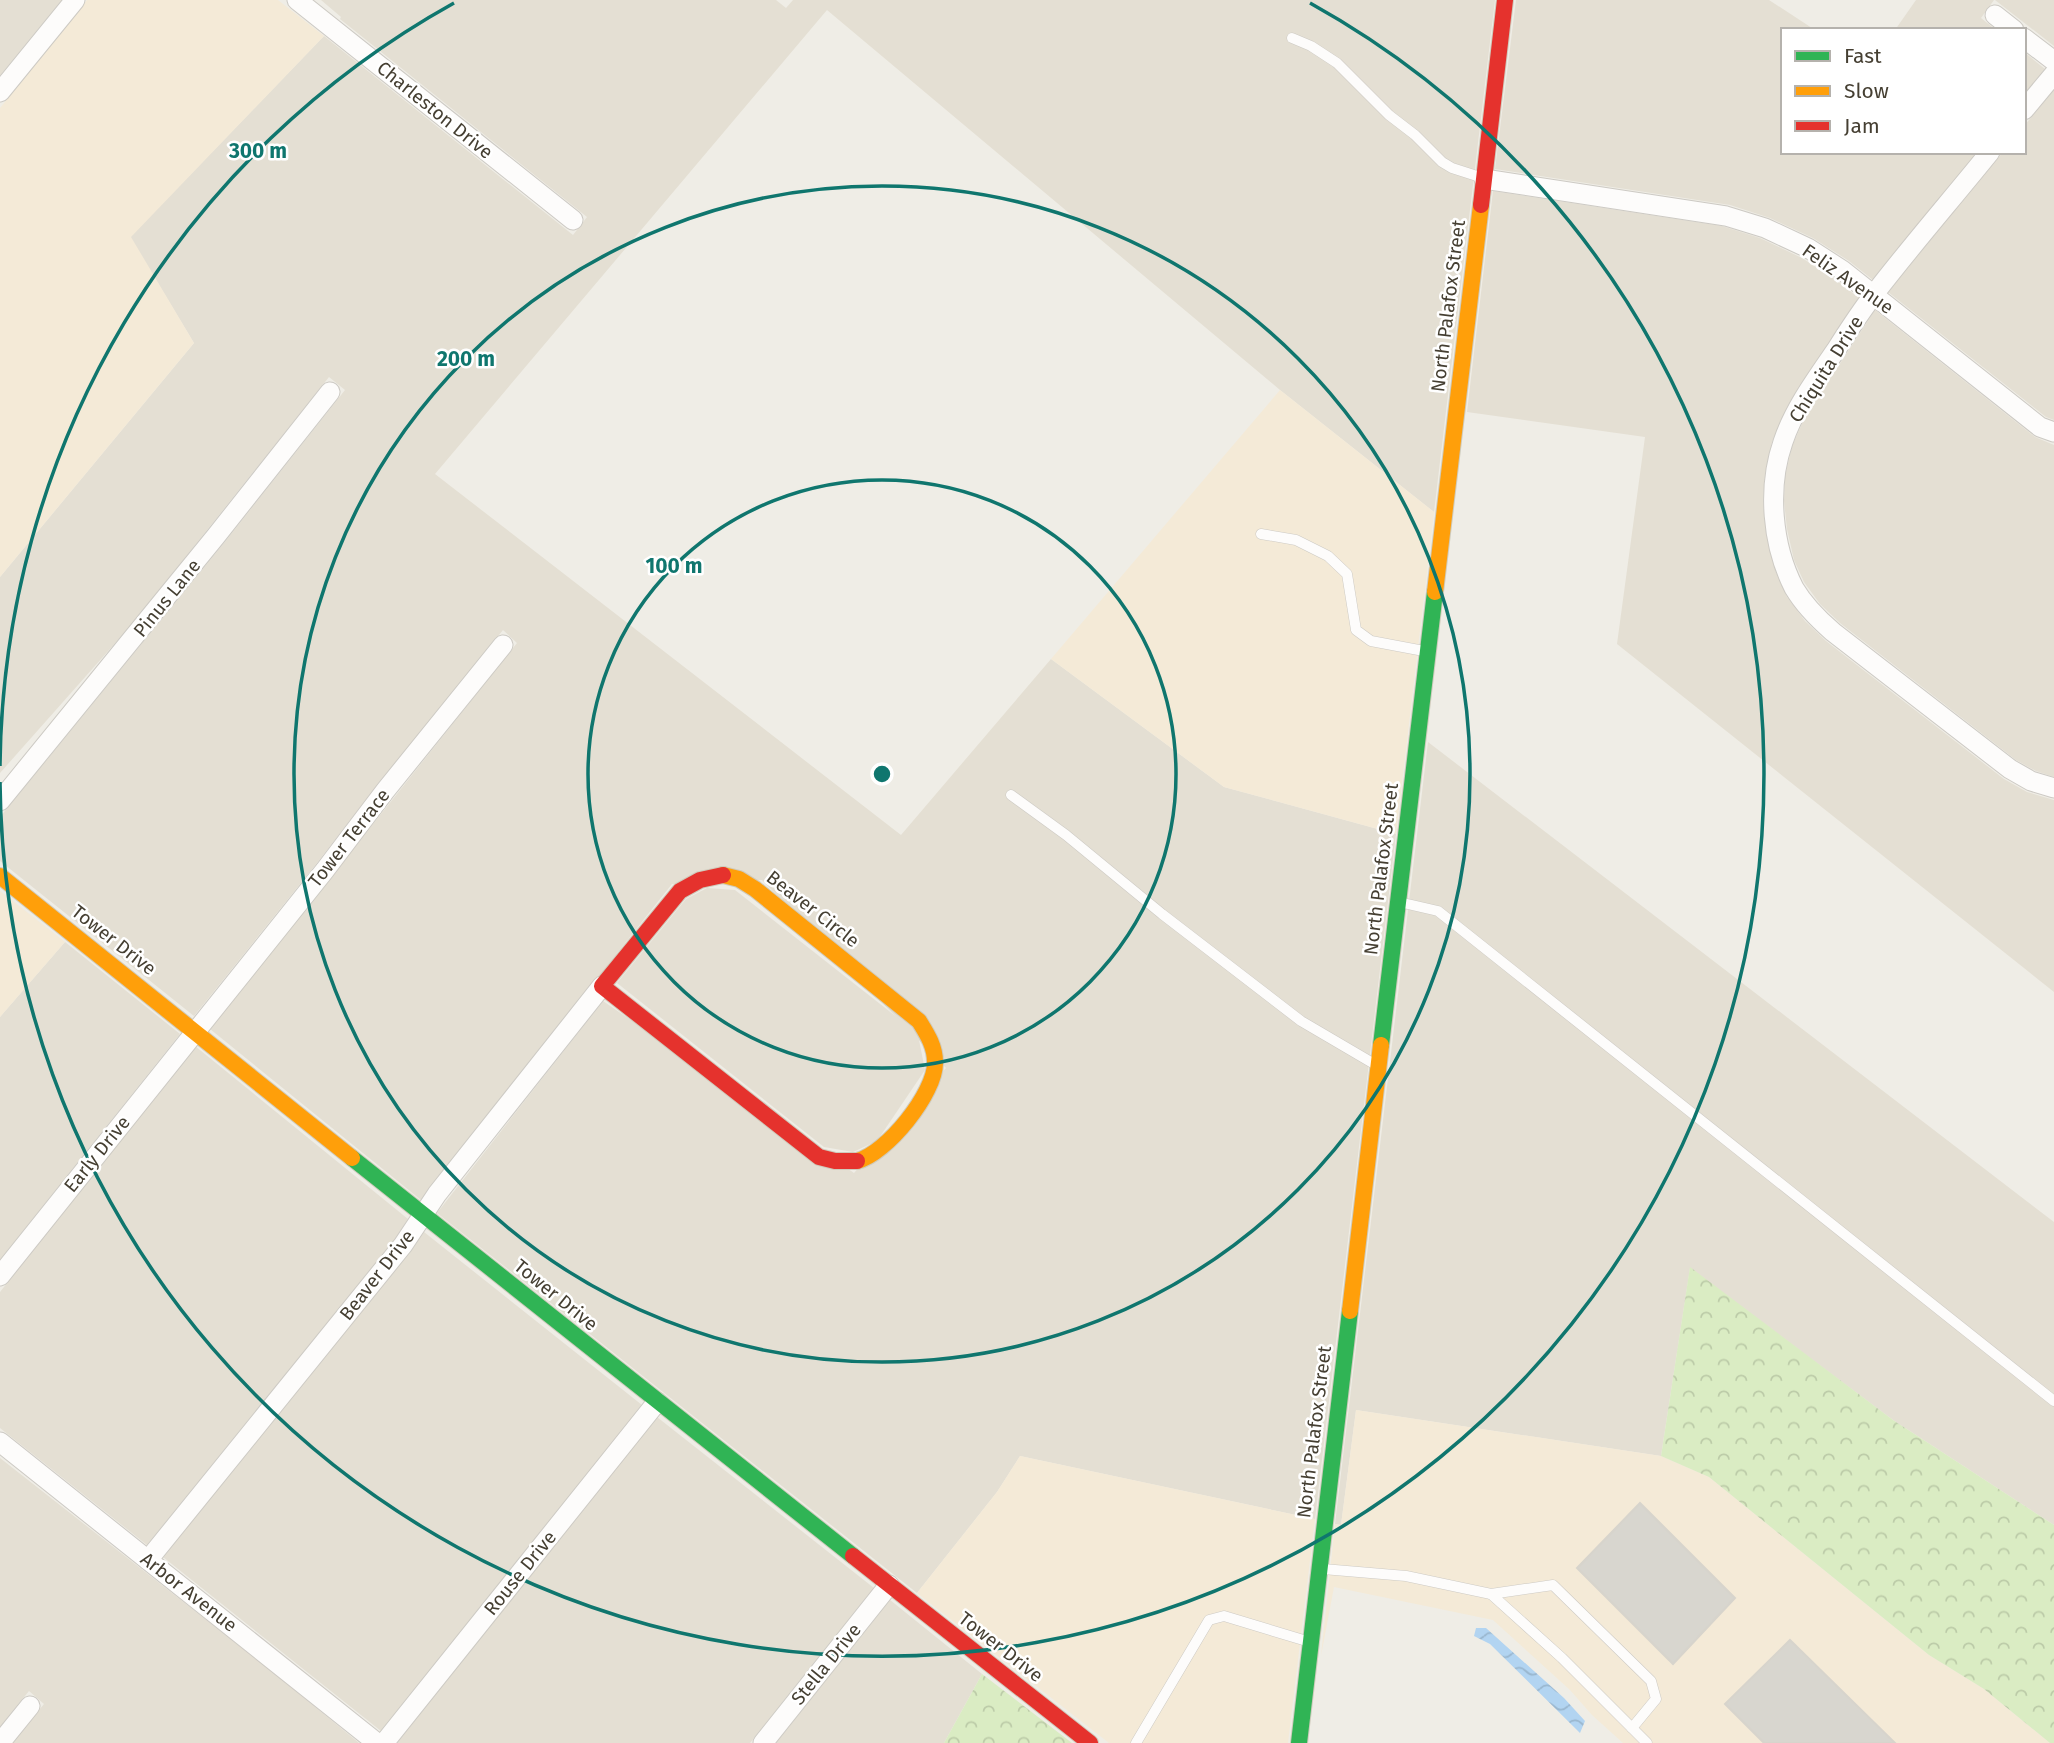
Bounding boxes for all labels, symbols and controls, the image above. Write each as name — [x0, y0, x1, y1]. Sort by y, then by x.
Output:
legend — [1781, 28, 2026, 154]
text: Fast — [1844, 43, 1882, 69]
street label: Charleston Drive — [372, 56, 498, 164]
text: Slow — [1844, 78, 1889, 104]
text: Jam — [1844, 113, 1880, 139]
text: 300 m — [228, 138, 287, 164]
street label: North Palafox Street — [1426, 218, 1470, 393]
street label: Feliz Avenue — [1798, 239, 1898, 319]
street label: Chiquita Drive — [1784, 311, 1868, 427]
text: 200 m — [437, 346, 495, 372]
text: 100 m — [645, 553, 703, 579]
street label: Pinus Lane — [129, 554, 205, 642]
centre of rings — [870, 762, 894, 786]
street label: North Palafox Street — [1359, 781, 1403, 956]
street label: Tower Terrace — [303, 784, 395, 892]
street label: Beaver Circle — [762, 866, 864, 952]
street label: Tower Drive — [67, 900, 161, 980]
street label: Early Drive — [59, 1111, 135, 1197]
street label: Beaver Drive — [335, 1225, 419, 1325]
street label: Tower Drive — [510, 1254, 602, 1336]
street label: North Palafox Street — [1292, 1344, 1336, 1519]
street label: Rouse Drive — [479, 1526, 561, 1620]
street label: Arbor Avenue — [136, 1547, 242, 1637]
street label: Tower Drive — [954, 1607, 1048, 1687]
street label: Stella Drive — [786, 1619, 866, 1709]

